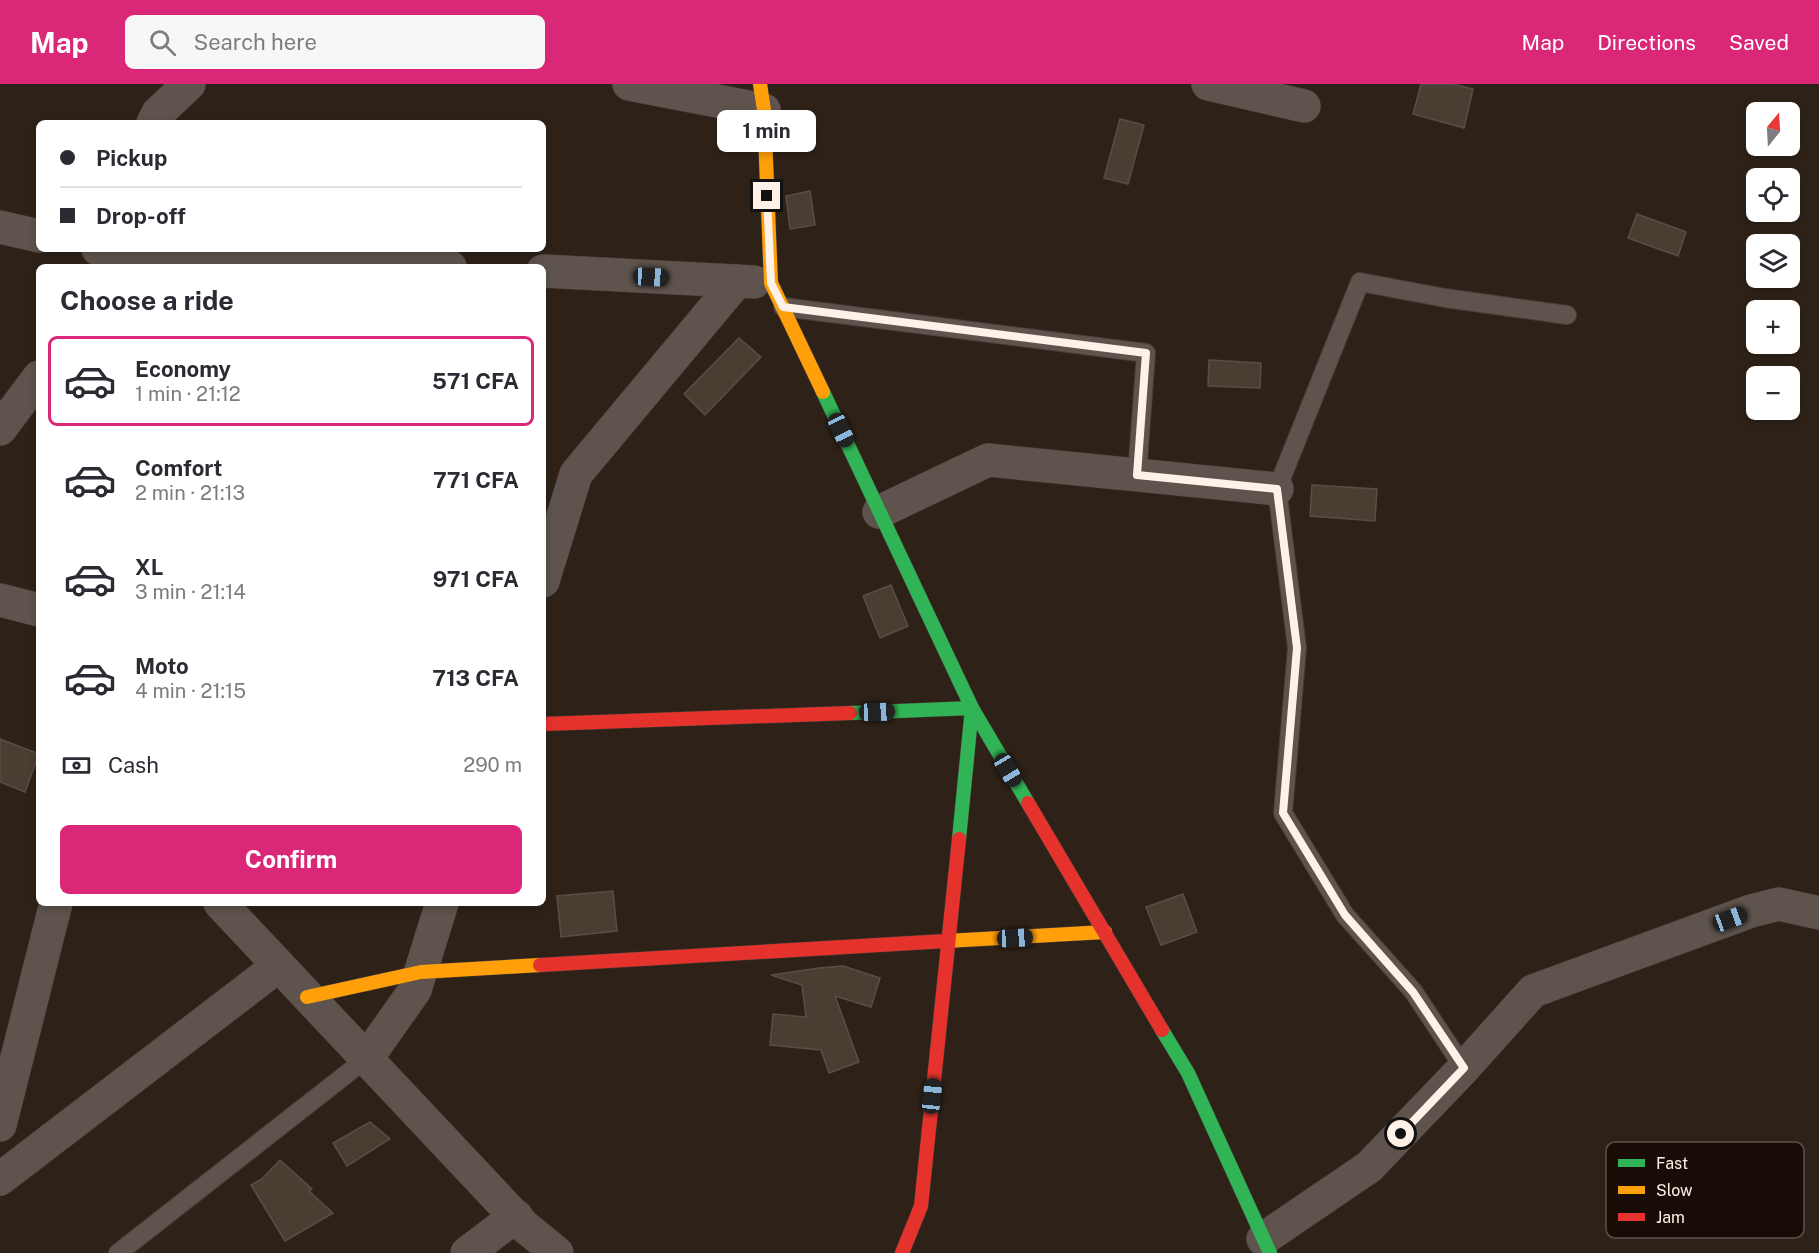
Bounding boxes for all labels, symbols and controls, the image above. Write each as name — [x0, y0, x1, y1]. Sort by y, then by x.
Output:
search box — [125, 15, 545, 69]
text: Map — [30, 26, 89, 59]
icon: search — [146, 26, 179, 59]
text: Search here — [194, 29, 317, 55]
text: Map — [1522, 30, 1564, 55]
text: Directions — [1597, 30, 1696, 55]
text: Saved — [1729, 30, 1789, 55]
north arrow — [1746, 102, 1800, 156]
map controls — [1746, 102, 1800, 420]
callout: 1 min — [718, 109, 816, 151]
text: 1 min — [742, 119, 791, 143]
text: Pickup — [96, 145, 167, 171]
button: locate — [1746, 168, 1800, 222]
route end — [753, 182, 780, 209]
text: Drop-off — [96, 203, 186, 229]
button: layers — [1746, 234, 1800, 288]
car — [633, 267, 669, 287]
text: Choose a ride — [60, 284, 234, 316]
button: + — [1746, 300, 1800, 354]
icon: car — [63, 354, 117, 408]
text: Economy — [135, 356, 231, 382]
button: − — [1746, 366, 1800, 420]
text: 571 CFA — [432, 368, 519, 394]
text: 1 min · 21:12 — [135, 382, 241, 406]
car — [825, 410, 857, 450]
icon: car — [63, 453, 117, 507]
text: Comfort — [135, 455, 222, 481]
text: 771 CFA — [433, 467, 519, 493]
text: 2 min · 21:13 — [135, 481, 245, 505]
icon: car — [63, 552, 117, 606]
text: XL — [135, 554, 163, 580]
text: 971 CFA — [433, 566, 519, 592]
text: 3 min · 21:14 — [135, 580, 246, 604]
icon: car — [63, 651, 117, 705]
text: Moto — [135, 653, 189, 679]
text: 713 CFA — [432, 665, 519, 691]
text: 4 min · 21:15 — [135, 679, 246, 703]
car — [859, 702, 895, 722]
icon: cash — [60, 749, 93, 782]
car — [991, 750, 1025, 790]
text: Cash — [108, 752, 159, 778]
text: 290 m — [463, 753, 522, 777]
button: Confirm — [60, 825, 522, 894]
car — [1710, 904, 1750, 934]
car — [997, 928, 1033, 948]
car — [921, 1077, 943, 1115]
route start — [1387, 1120, 1414, 1147]
legend — [1606, 1142, 1804, 1238]
text: Fast — [1656, 1154, 1688, 1173]
text: Slow — [1656, 1181, 1693, 1200]
text: Jam — [1656, 1208, 1685, 1227]

